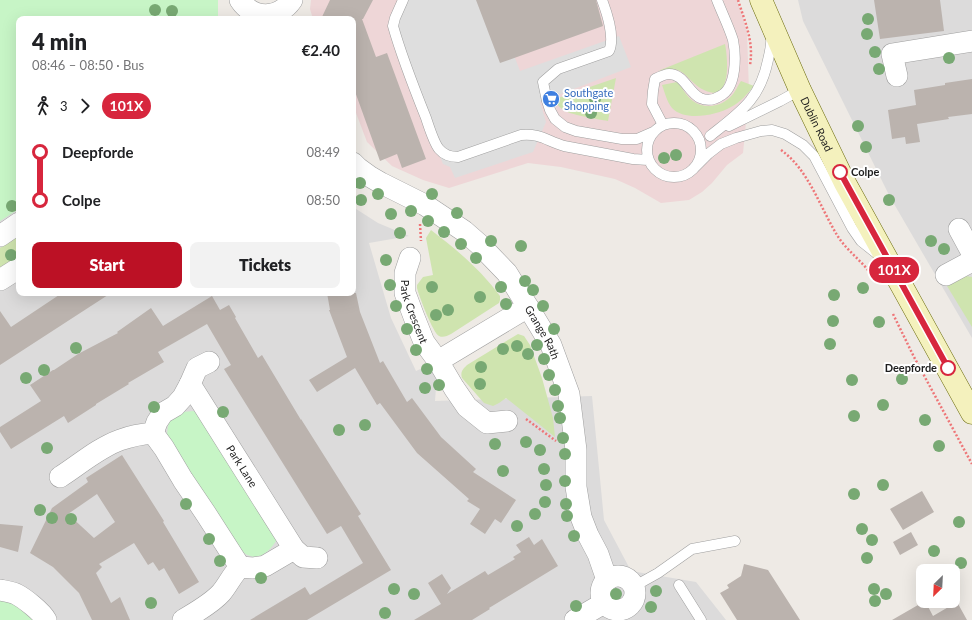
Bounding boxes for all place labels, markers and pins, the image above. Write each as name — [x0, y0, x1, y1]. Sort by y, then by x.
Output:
place label: Southgate Shopping — [564, 86, 613, 112]
supermarket icon: Southgate Shopping — [541, 89, 561, 109]
marker: Colpe — [832, 164, 848, 180]
place label: Colpe — [851, 165, 879, 178]
marker: Deepforde — [940, 360, 956, 376]
place label: Deepforde — [885, 361, 937, 374]

